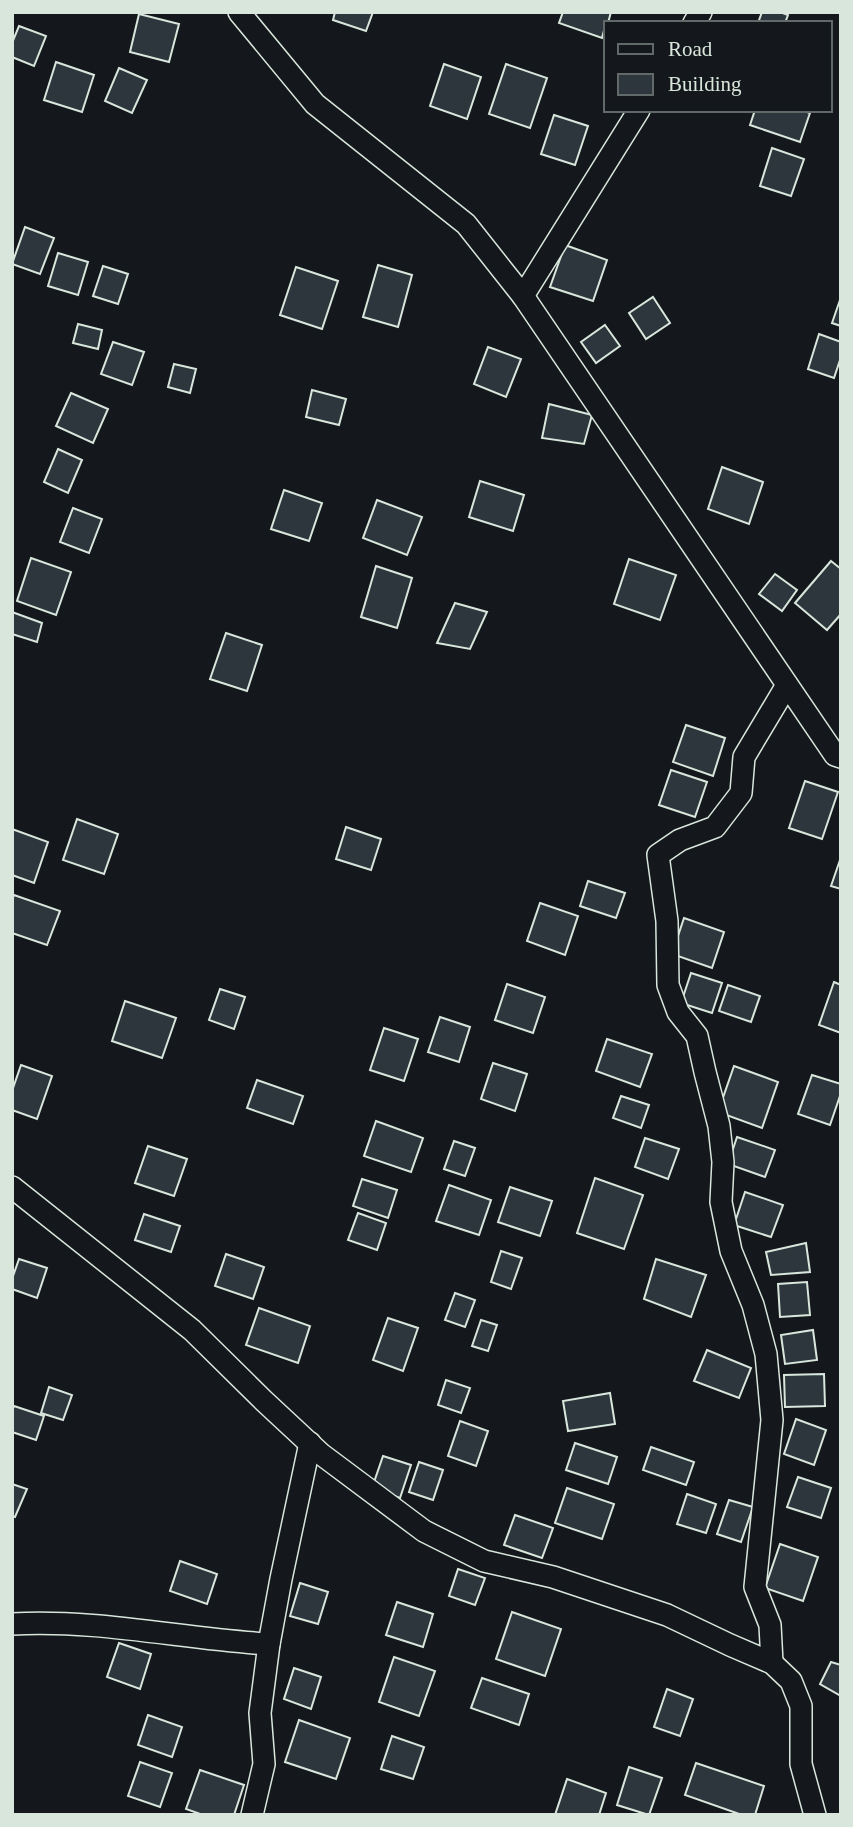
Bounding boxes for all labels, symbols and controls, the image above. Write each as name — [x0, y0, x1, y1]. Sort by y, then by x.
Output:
legend — [604, 21, 832, 112]
text: Road — [668, 37, 713, 61]
text: Building — [668, 72, 742, 96]

